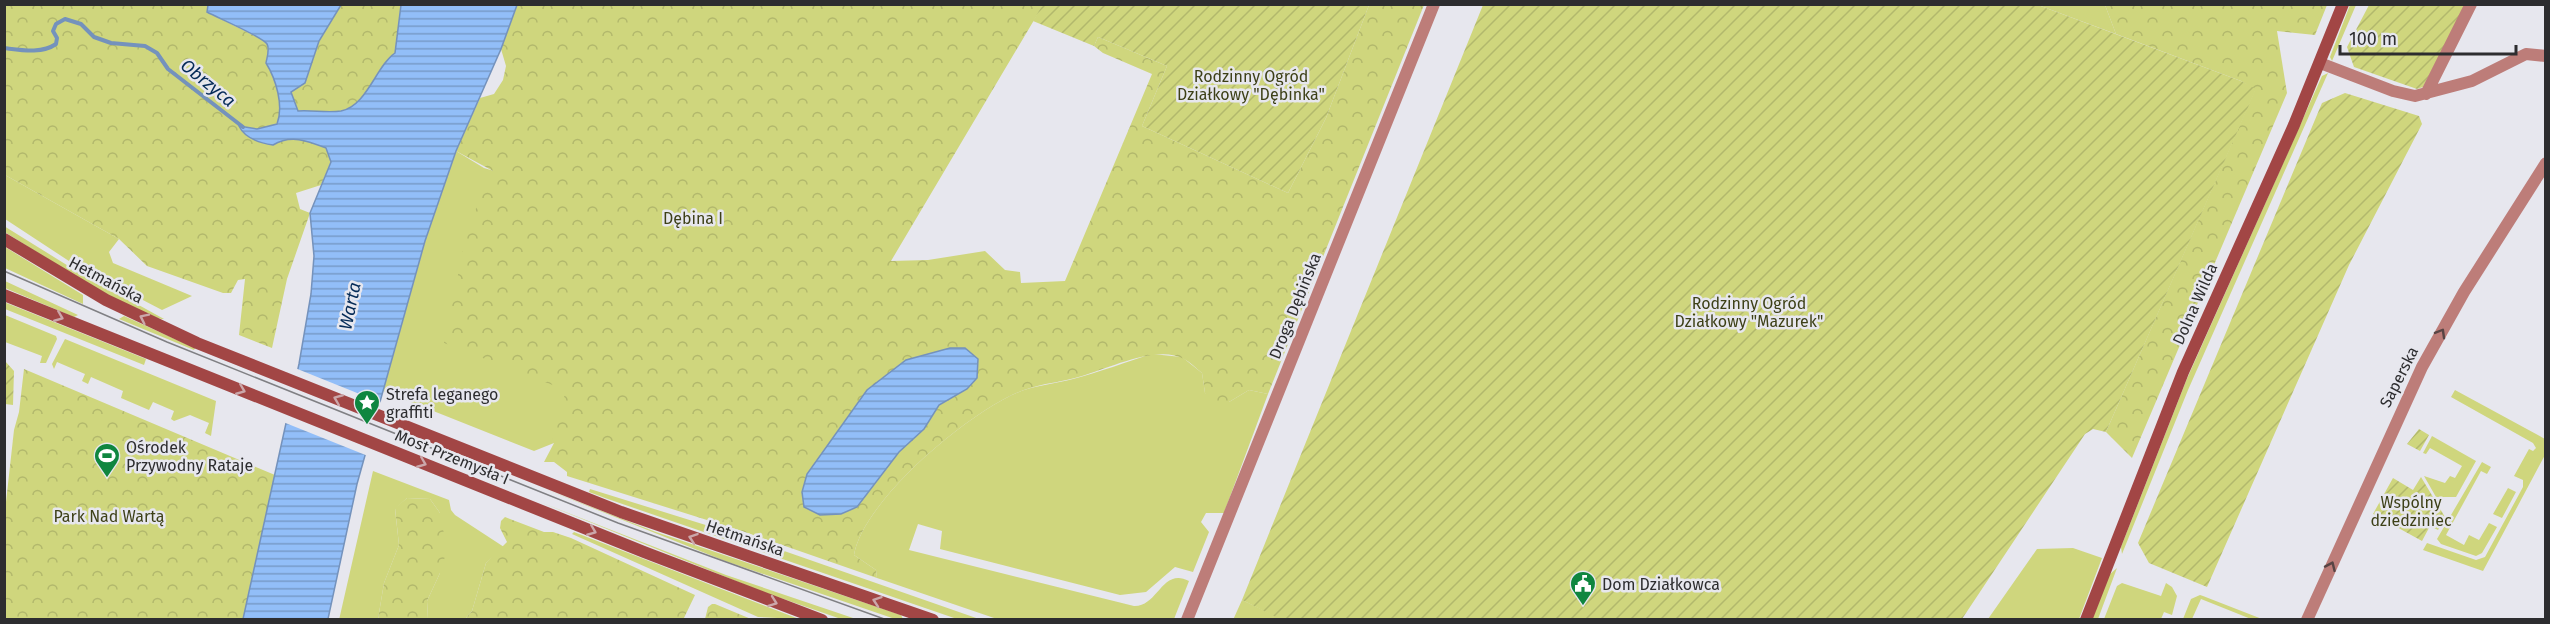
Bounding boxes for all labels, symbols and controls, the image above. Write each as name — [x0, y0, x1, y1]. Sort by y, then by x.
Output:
scale bar — [2340, 18, 2516, 56]
text: 100 m — [2349, 28, 2397, 50]
water label: Obrzyca — [176, 54, 240, 112]
park label: Rodzinny Ogród Działkowy "Dębinka" — [1177, 67, 1325, 104]
park label: Dębina I — [663, 209, 723, 228]
street label: Droga Dębińska — [1265, 250, 1325, 362]
street label: Hetmańska — [66, 253, 146, 307]
street label: Dolna Wilda — [2169, 260, 2221, 348]
water label: Warta — [334, 280, 366, 332]
park label: Rodzinny Ogród Działkowy "Mazurek" — [1675, 294, 1823, 331]
one-way arrow — [52, 310, 63, 322]
one-way arrow — [139, 314, 150, 326]
one-way arrow — [2434, 329, 2445, 339]
street label: Saperska — [2376, 343, 2422, 411]
one-way arrow — [235, 383, 246, 395]
place label: Strefa leganego graffiti — [386, 385, 498, 422]
place icon: Strefa leganego graffiti — [352, 388, 382, 426]
one-way arrow — [333, 394, 344, 406]
street label: Most Przemysła I — [392, 426, 512, 488]
place label: Ośrodek Przywodny Rataje — [126, 438, 253, 475]
sports icon: Ośrodek Przywodny Rataje — [92, 441, 122, 479]
one-way arrow — [416, 456, 427, 468]
park label: Wspólny dziedziniec — [2370, 493, 2452, 530]
park label: Park Nad Wartą — [53, 507, 165, 527]
street label: Hetmańska — [703, 516, 787, 560]
one-way arrow — [586, 524, 597, 536]
one-way arrow — [688, 533, 698, 546]
one-way arrow — [2323, 561, 2335, 572]
public building icon: Dom Działkowca — [1568, 569, 1598, 607]
place label: Dom Działkowca — [1602, 575, 1720, 594]
one-way arrow — [767, 595, 778, 607]
one-way arrow — [872, 595, 883, 608]

